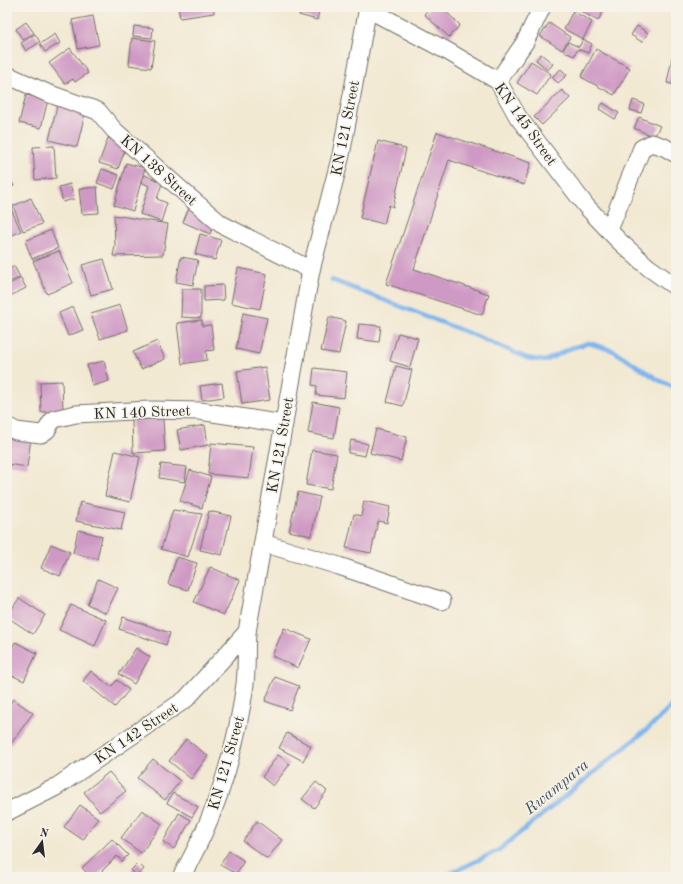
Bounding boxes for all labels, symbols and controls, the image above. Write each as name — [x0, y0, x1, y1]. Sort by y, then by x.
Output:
street label: KN 121 Street — [330, 79, 363, 177]
street label: KN 145 Street — [491, 81, 559, 169]
street label: KN 138 Street — [117, 133, 199, 209]
street label: KN 121 Street — [266, 396, 297, 494]
street label: KN 140 Street — [93, 404, 191, 423]
street label: KN 142 Street — [92, 701, 181, 768]
street label: KN 121 Street — [207, 715, 248, 812]
water label: Rwampara — [521, 757, 593, 819]
north arrow — [22, 822, 62, 862]
text: N — [39, 827, 50, 840]

